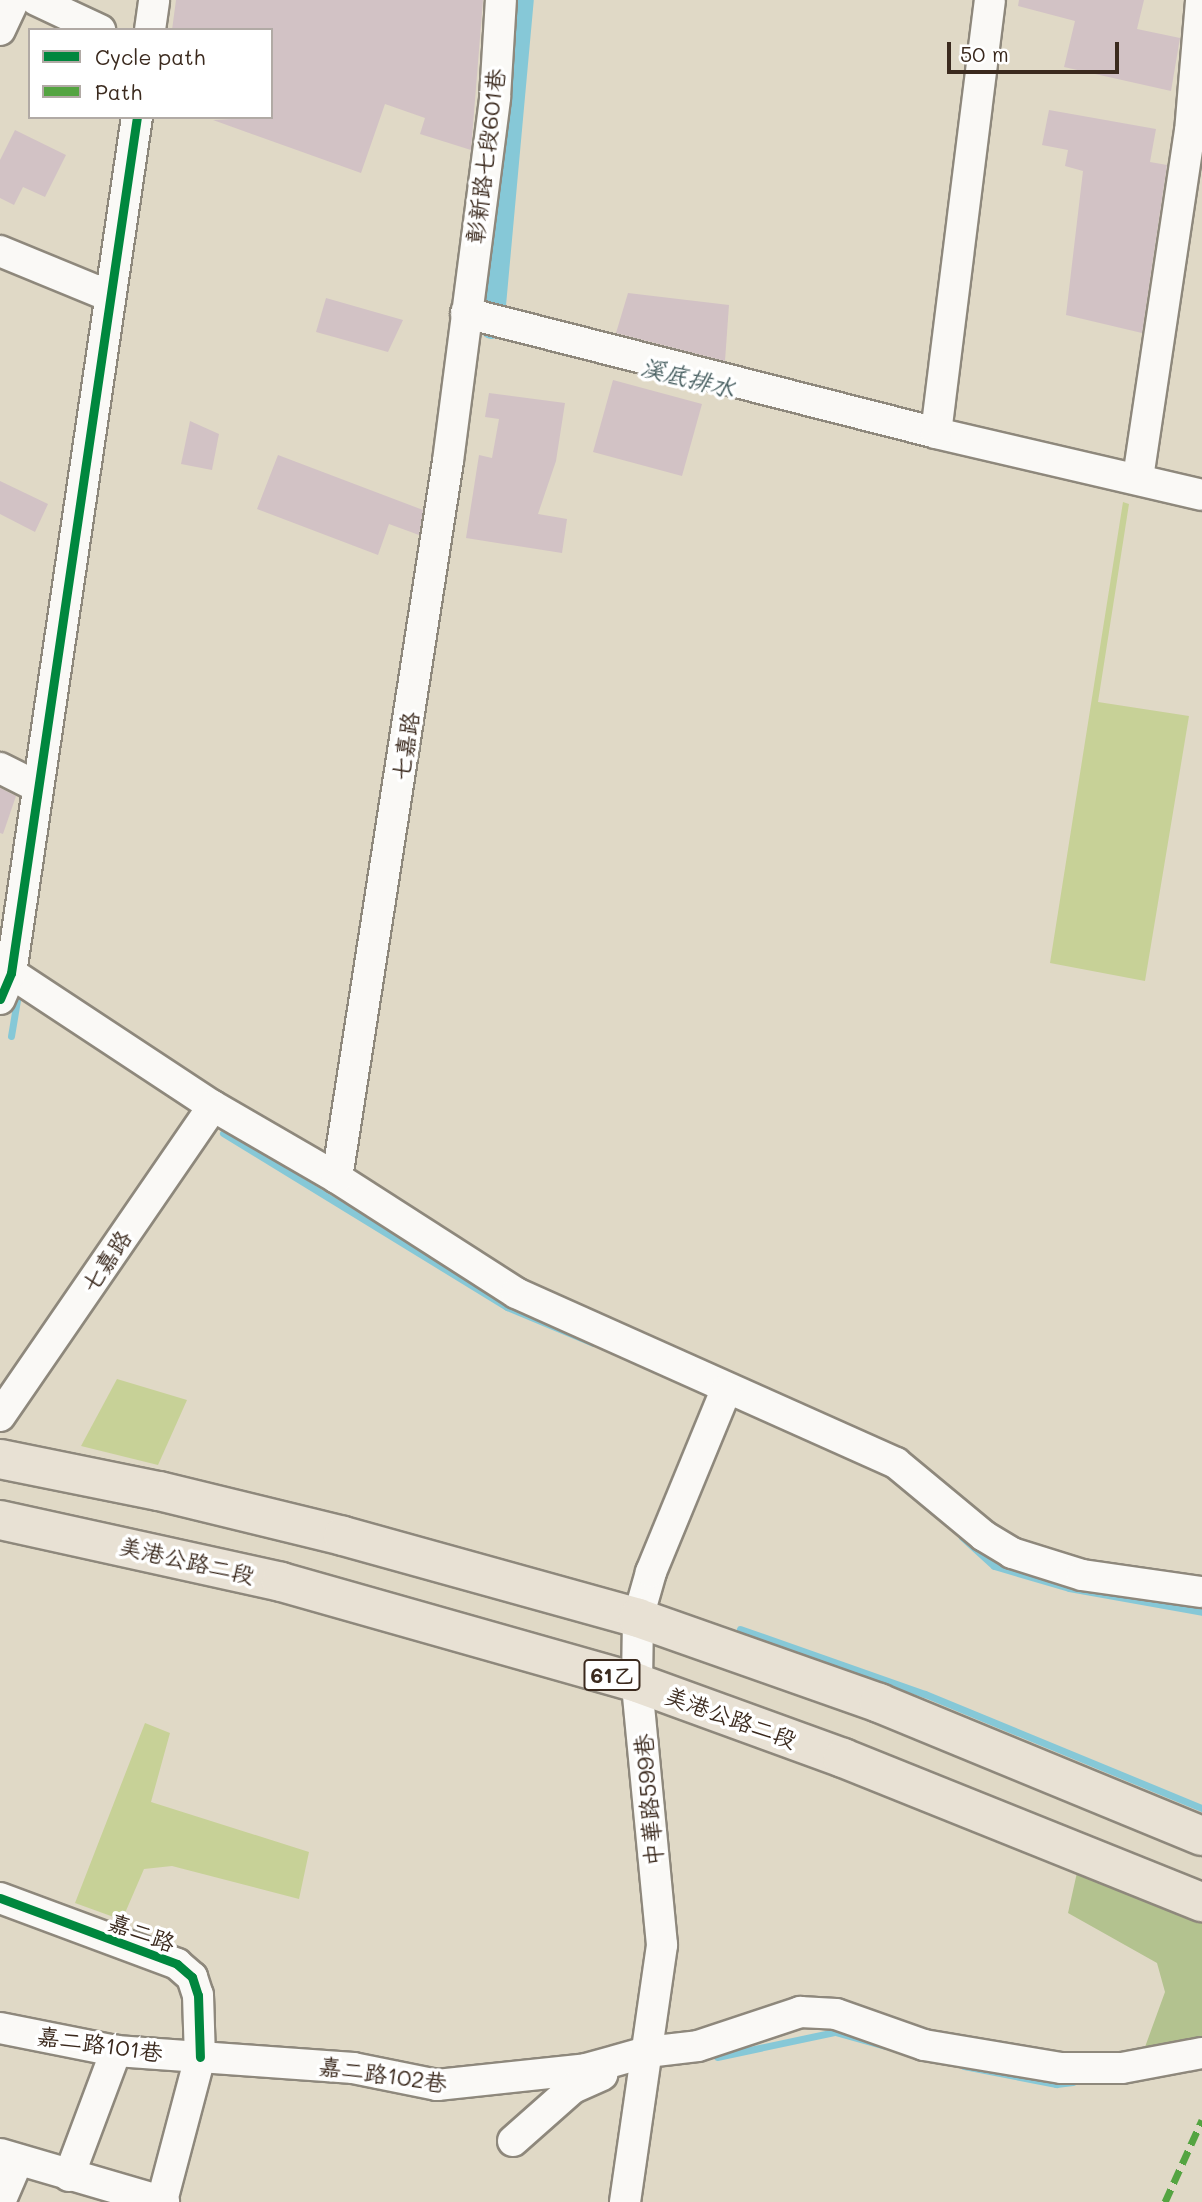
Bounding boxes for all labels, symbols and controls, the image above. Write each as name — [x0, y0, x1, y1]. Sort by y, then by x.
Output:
legend — [28, 28, 273, 119]
scale bar — [950, 28, 1122, 72]
text: 50 m — [960, 40, 1009, 67]
text: Cycle path — [95, 43, 205, 70]
street label: 彰新路七段601巷 — [461, 67, 509, 245]
text: Path — [95, 78, 142, 105]
water label: 溪底排水 — [638, 351, 738, 403]
street label: 七嘉路 — [386, 710, 424, 782]
street label: 七嘉路 — [75, 1225, 137, 1297]
street label: 美港公路二段 — [117, 1531, 257, 1589]
road number: 61乙 — [582, 1658, 642, 1692]
street label: 美港公路二段 — [661, 1680, 801, 1754]
street label: 中華路599巷 — [628, 1733, 668, 1867]
street label: 嘉二路 — [105, 1907, 179, 1957]
street label: 嘉二路101巷 — [35, 2022, 165, 2066]
street label: 嘉二路102巷 — [317, 2051, 449, 2097]

